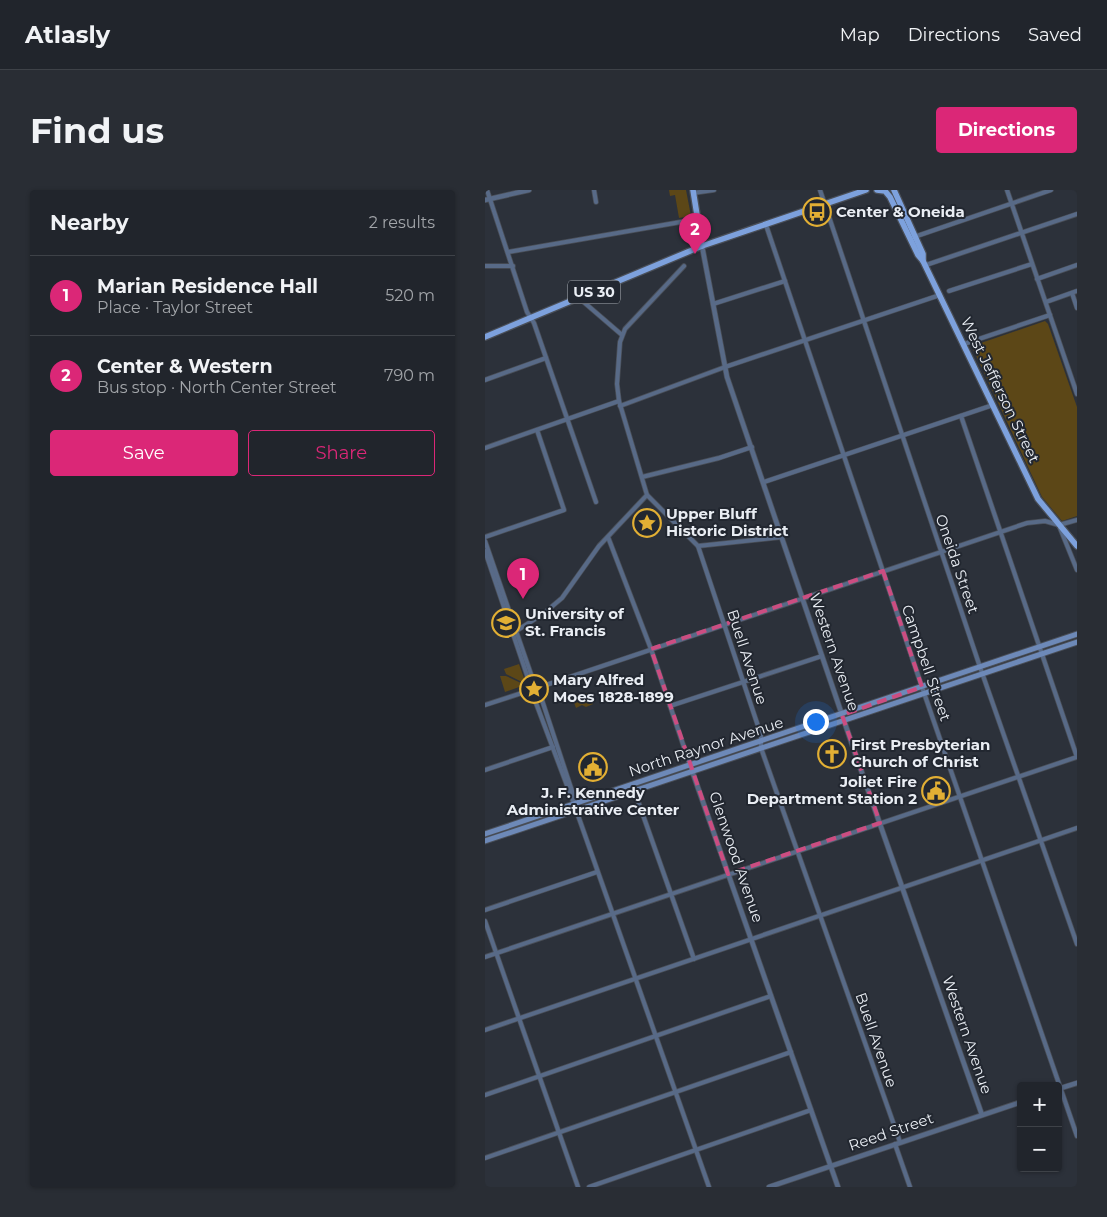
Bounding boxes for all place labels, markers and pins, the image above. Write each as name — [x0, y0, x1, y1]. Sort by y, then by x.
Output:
bus stop icon: Center & Oneida — [802, 197, 832, 227]
place label: Center & Oneida — [836, 202, 965, 221]
pin: 2 — [679, 213, 711, 254]
place label: Upper Bluff Historic District — [666, 504, 789, 540]
place icon: Upper Bluff Historic District — [632, 508, 662, 538]
pin: 1 — [507, 558, 539, 599]
place label: University of St. Francis — [525, 604, 625, 640]
school or university icon: University of St. Francis — [491, 608, 521, 638]
place label: Mary Alfred Moes 1828-1899 — [553, 670, 674, 706]
place icon: Mary Alfred Moes 1828-1899 — [519, 674, 549, 704]
place label: First Presbyterian Church of Christ — [851, 735, 990, 771]
church icon: First Presbyterian Church of Christ — [817, 739, 847, 769]
public building icon: J. F. Kennedy Administrative Center — [578, 752, 608, 782]
place label: Joliet Fire Department Station 2 — [747, 772, 917, 808]
public building icon: Joliet Fire Department Station 2 — [921, 776, 951, 806]
place label: J. F. Kennedy Administrative Center — [506, 783, 680, 819]

